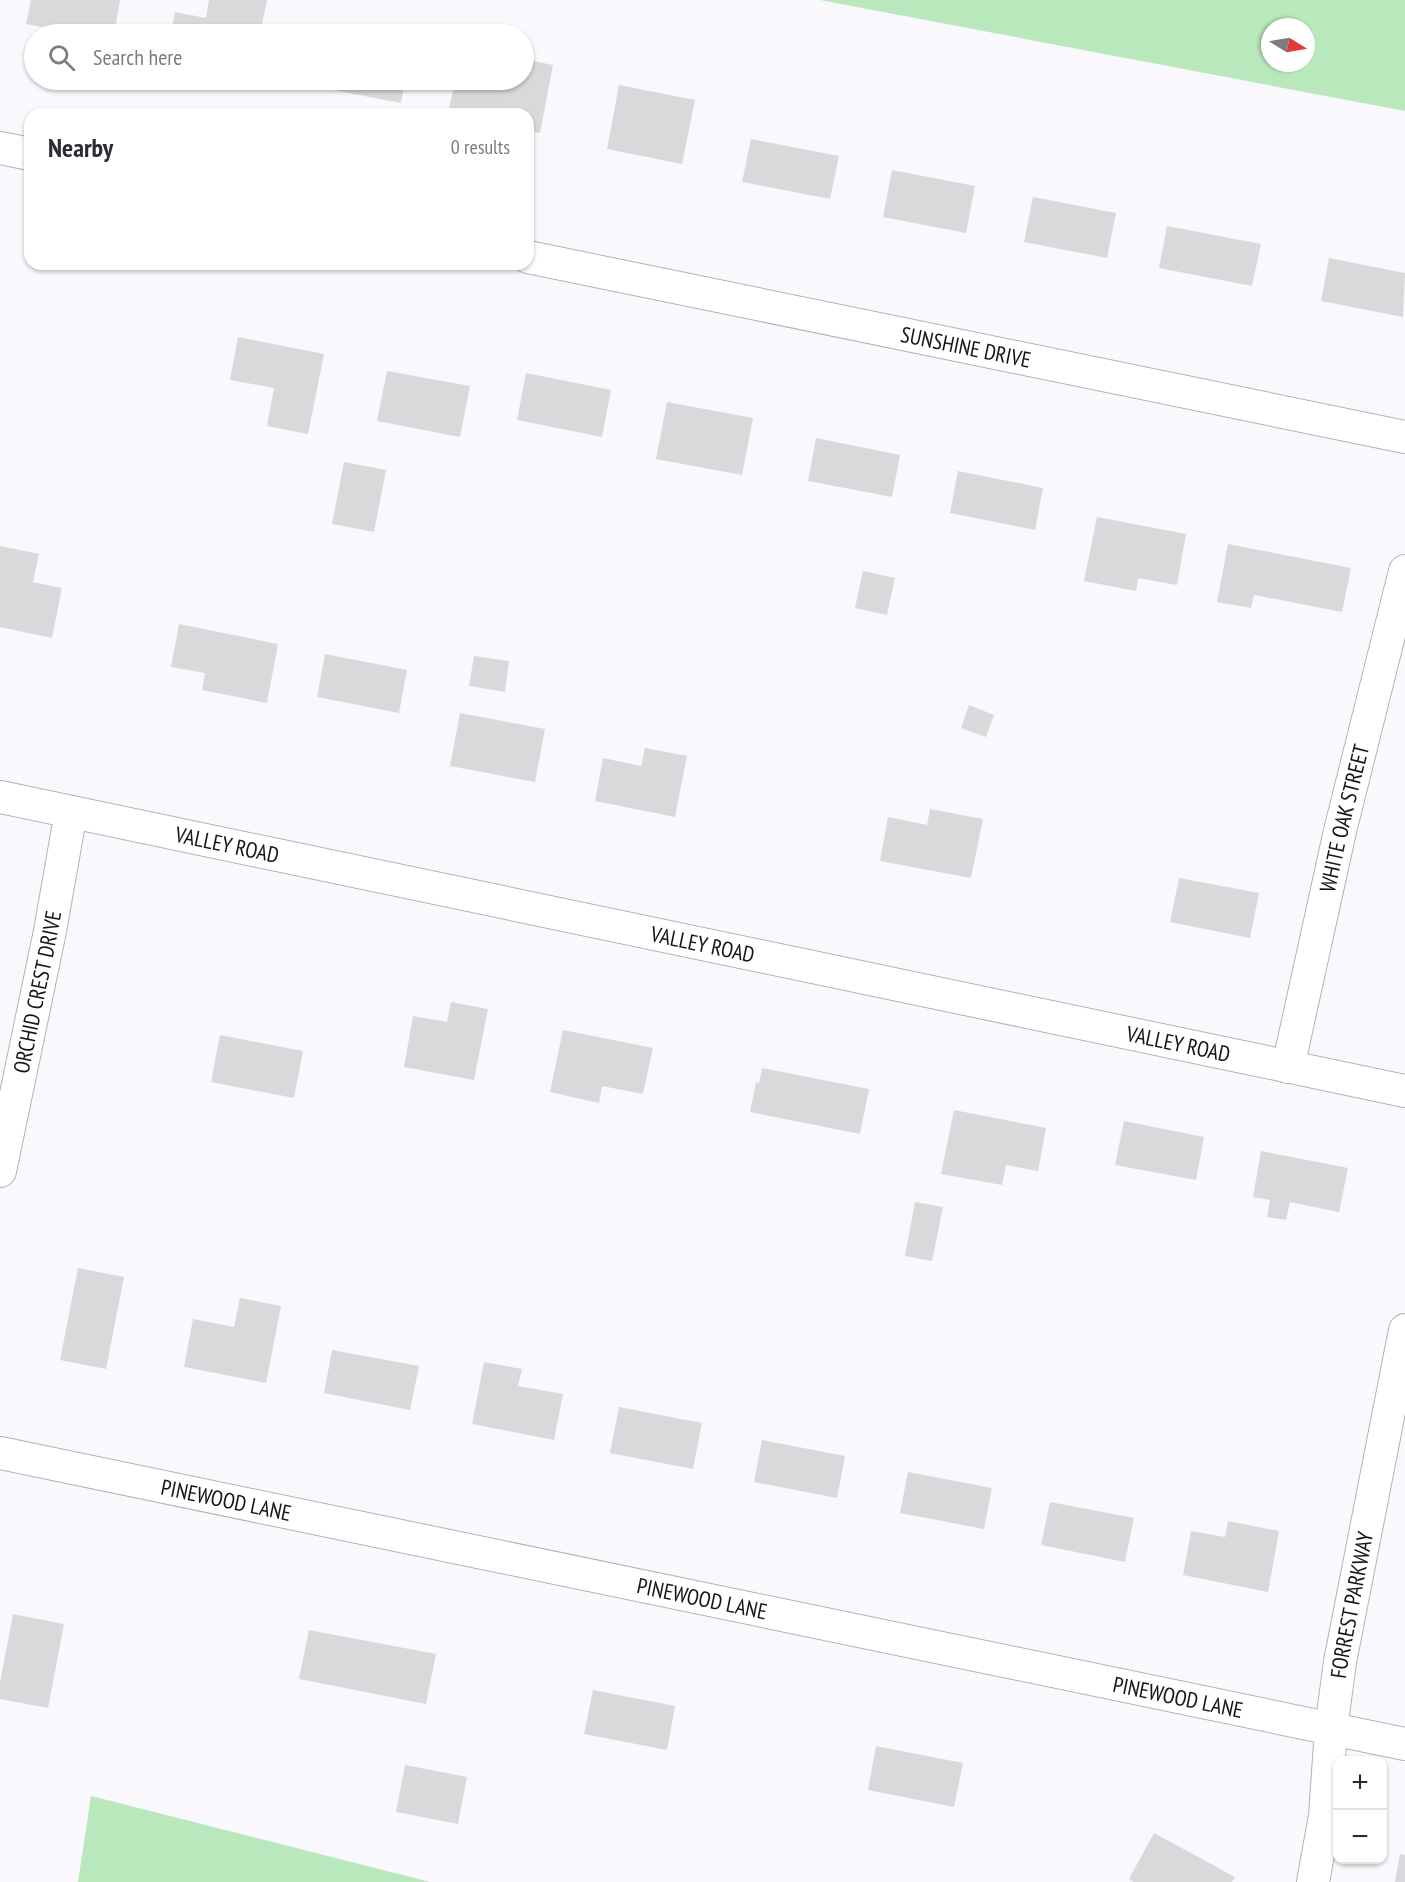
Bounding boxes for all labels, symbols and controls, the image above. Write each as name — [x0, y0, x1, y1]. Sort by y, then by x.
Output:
north arrow — [1261, 18, 1315, 72]
search box — [24, 24, 534, 90]
icon: search — [45, 41, 78, 74]
text: Search here — [93, 43, 182, 71]
text: Nearby — [48, 131, 113, 164]
text: 0 results — [451, 134, 510, 160]
street label: SUNSHINE DRIVE — [898, 320, 1033, 374]
street label: WHITE OAK STREET — [1313, 741, 1375, 895]
street label: VALLEY ROAD — [172, 820, 281, 869]
street label: ORCHID CREST DRIVE — [7, 908, 67, 1076]
street label: VALLEY ROAD — [647, 919, 757, 969]
street label: VALLEY ROAD — [1123, 1019, 1233, 1068]
street label: PINEWOOD LANE — [159, 1473, 294, 1527]
street label: FORREST PARKWAY — [1324, 1529, 1379, 1680]
street label: PINEWOOD LANE — [635, 1571, 770, 1626]
street label: PINEWOOD LANE — [1110, 1670, 1246, 1724]
map controls — [1333, 1756, 1387, 1864]
button: + — [1333, 1756, 1387, 1810]
button: − — [1333, 1810, 1387, 1864]

